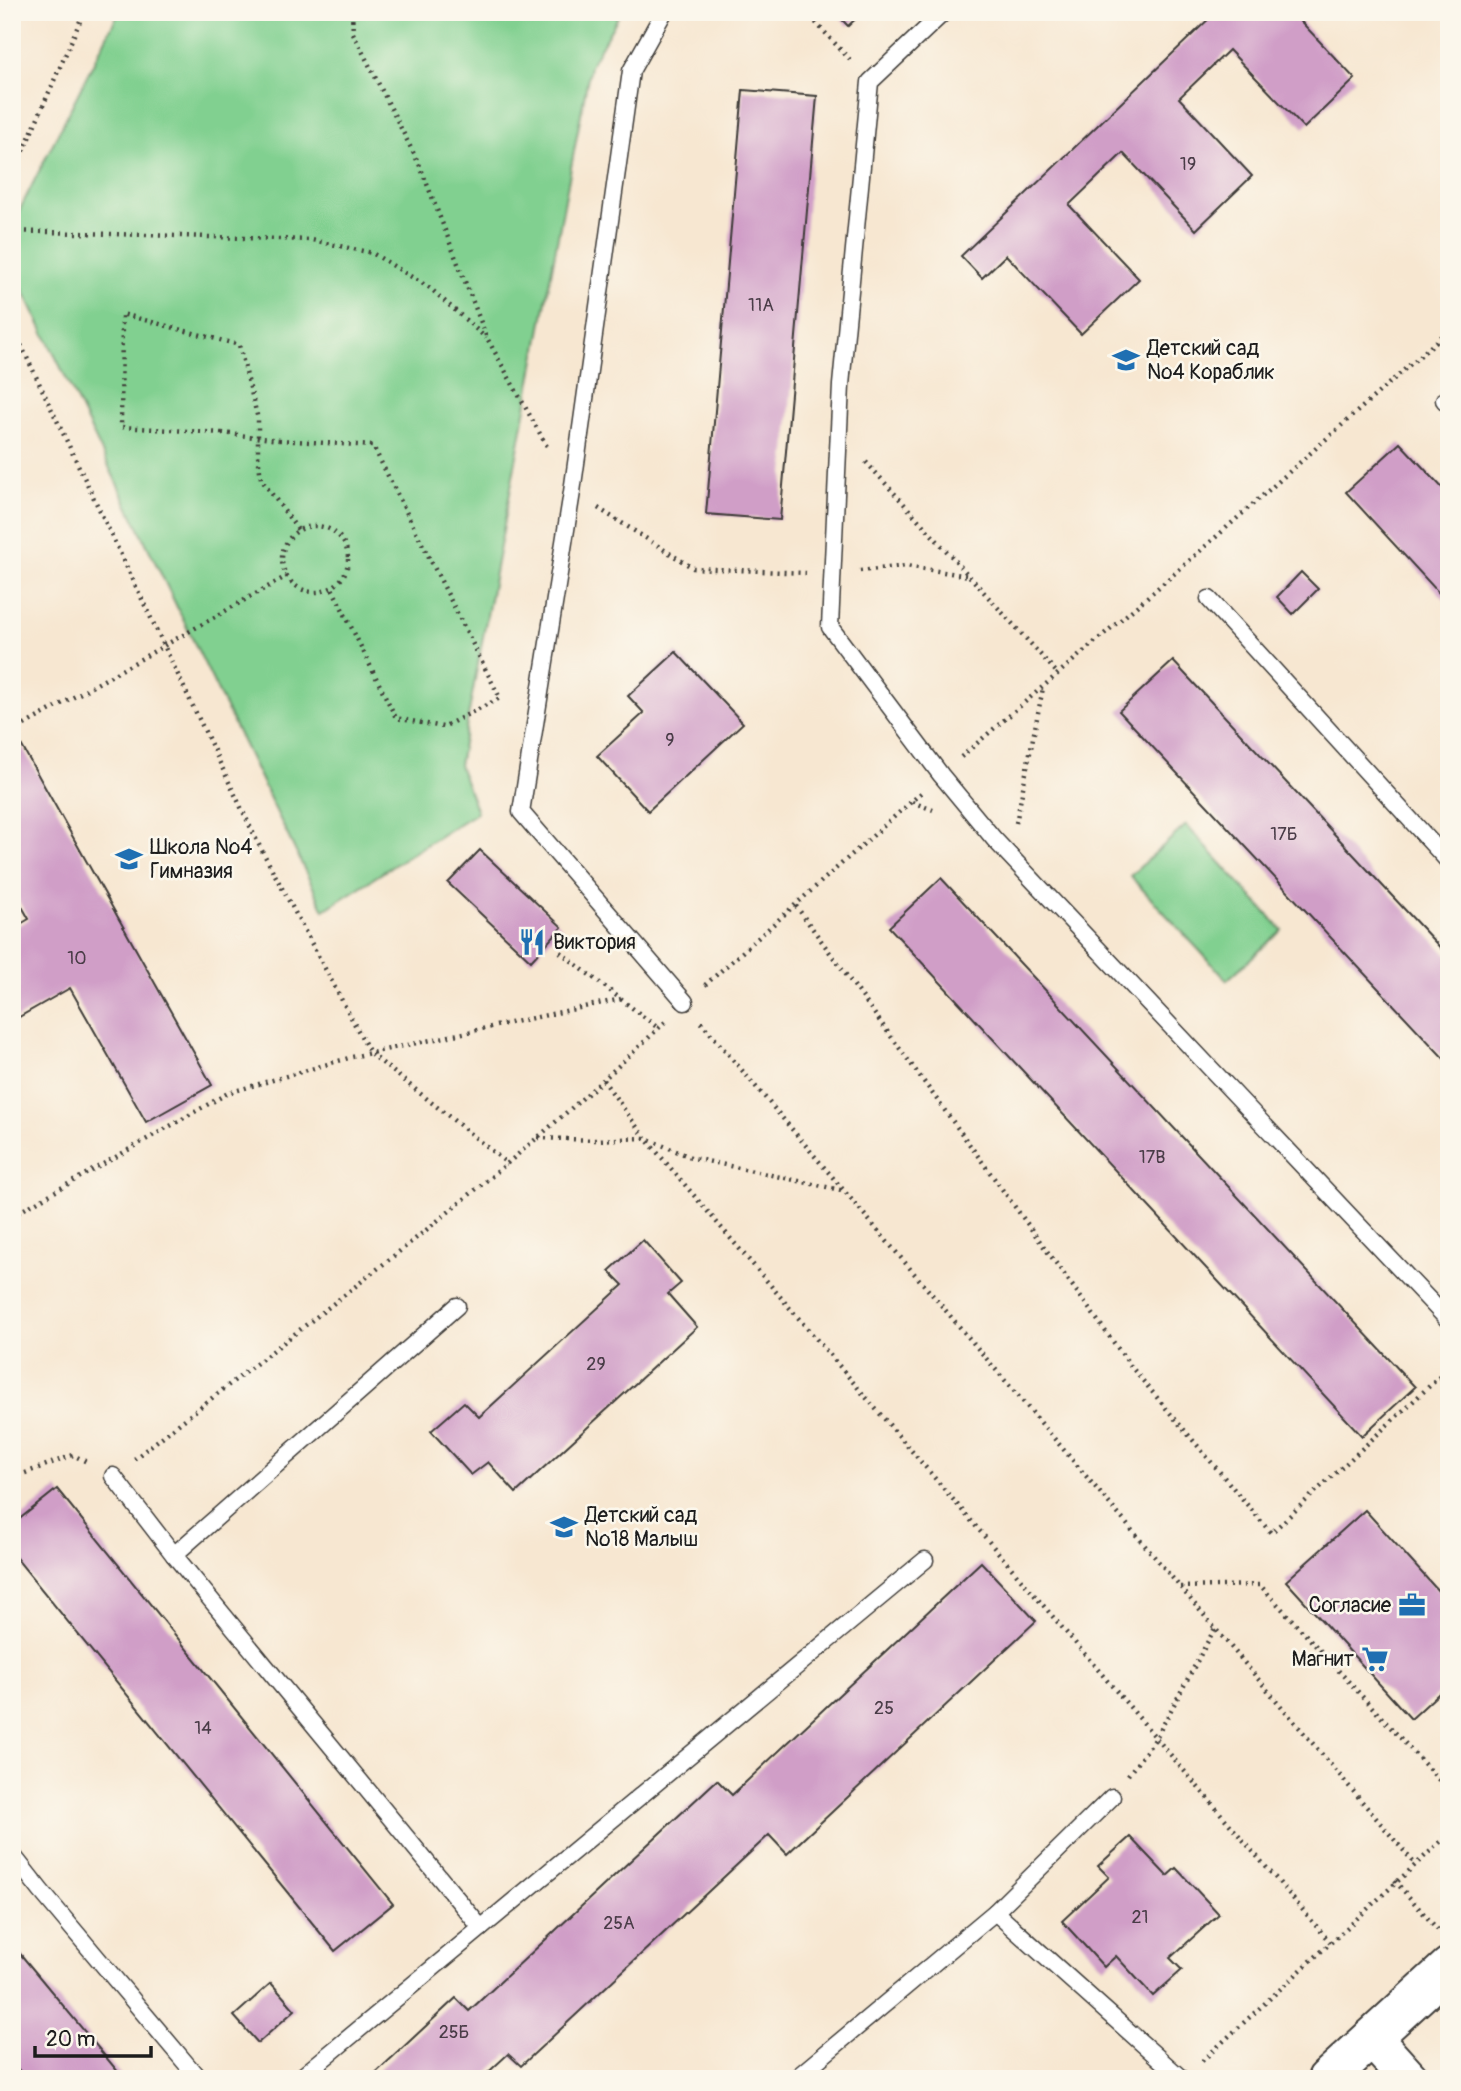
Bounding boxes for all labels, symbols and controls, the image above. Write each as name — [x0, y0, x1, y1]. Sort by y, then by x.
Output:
house number: 19 — [1180, 153, 1196, 176]
house number: 11А — [748, 294, 774, 317]
place label: Детский сад №4 Кораблик — [1146, 335, 1275, 386]
school or university icon: Детский сад №4 Кораблик — [1111, 345, 1141, 375]
house number: 9 — [665, 729, 675, 752]
house number: 17Б — [1270, 823, 1298, 846]
place label: Школа №4 Гимназия — [150, 834, 252, 885]
school or university icon: Школа №4 Гимназия — [114, 844, 144, 874]
restaurant icon: Виктория — [517, 927, 547, 957]
place label: Виктория — [553, 929, 636, 956]
house number: 10 — [67, 947, 87, 970]
house number: 17В — [1139, 1146, 1165, 1169]
house number: 29 — [586, 1353, 606, 1376]
place label: Детский сад №18 Малыш — [584, 1502, 698, 1553]
school or university icon: Детский сад №18 Малыш — [549, 1512, 579, 1542]
office icon: Согласие — [1397, 1590, 1427, 1620]
place label: Согласие — [1308, 1592, 1392, 1619]
supermarket icon: Магнит — [1360, 1644, 1390, 1674]
place label: Магнит — [1292, 1646, 1354, 1673]
house number: 25 — [874, 1697, 894, 1720]
house number: 14 — [194, 1717, 212, 1740]
house number: 21 — [1131, 1906, 1149, 1929]
house number: 25А — [603, 1912, 635, 1935]
scale bar — [35, 2014, 150, 2058]
house number: 25Б — [439, 2021, 469, 2044]
text: 20 m — [46, 2026, 95, 2053]

